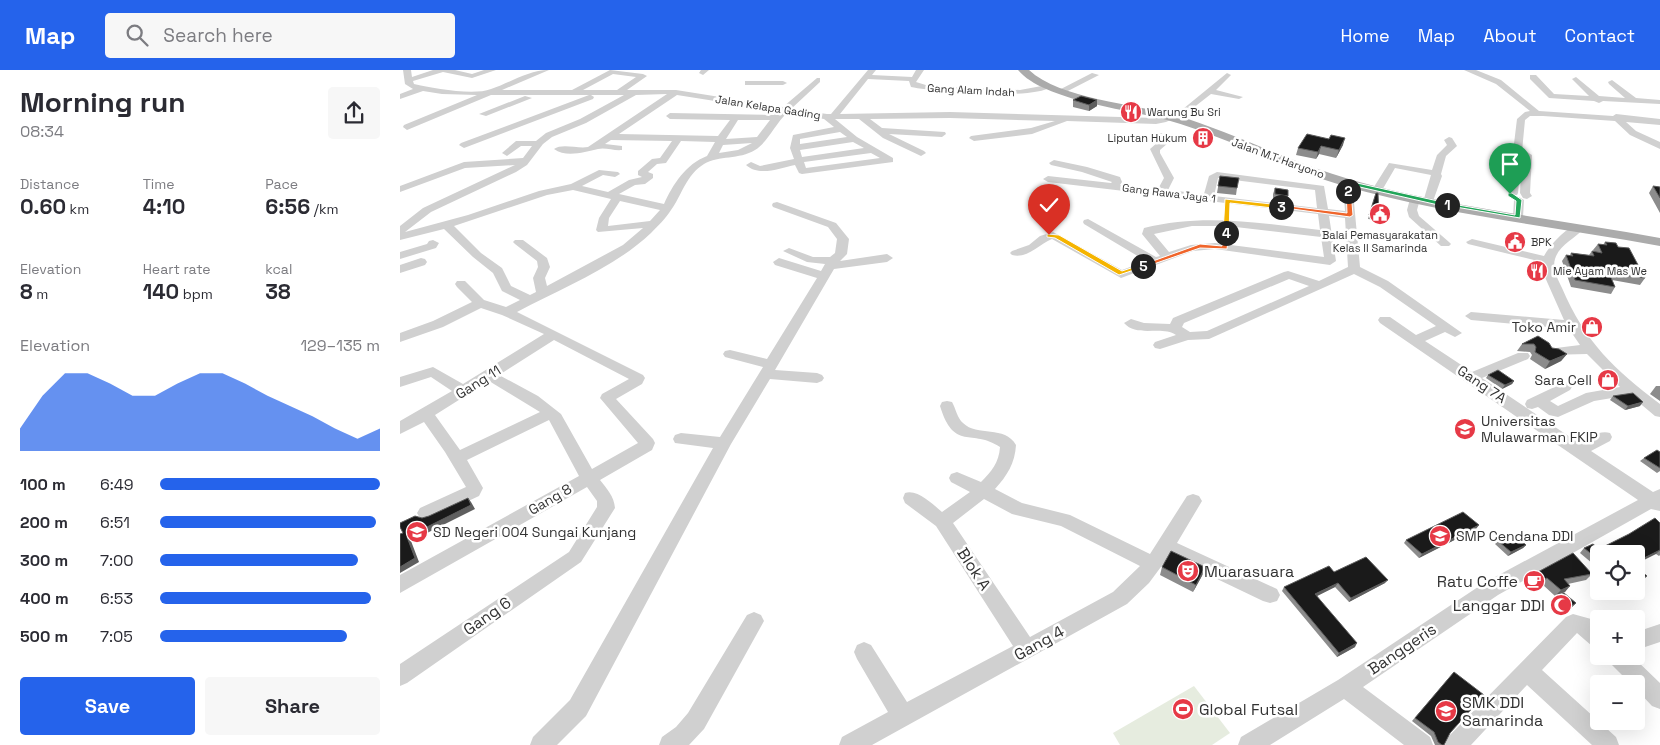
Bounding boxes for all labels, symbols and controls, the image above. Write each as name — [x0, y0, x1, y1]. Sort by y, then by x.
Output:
search box — [105, 13, 455, 58]
text: Map — [25, 20, 75, 51]
icon: search — [123, 21, 151, 49]
text: Search here — [163, 23, 273, 48]
text: Home — [1341, 24, 1390, 47]
text: Map — [1418, 24, 1455, 47]
text: About — [1483, 24, 1537, 47]
text: Contact — [1565, 24, 1635, 47]
street label: Gang Alam Indah — [927, 81, 1015, 99]
text: Morning run — [20, 84, 185, 120]
button: share — [328, 87, 380, 139]
street label: Jalan Kelapa Gading — [714, 92, 822, 122]
restaurant icon: Warung Bu Sri — [1119, 100, 1143, 124]
place label: Warung Bu Sri — [1147, 105, 1221, 119]
text: 08:34 — [20, 121, 64, 142]
building icon: Liputan Hukum — [1191, 126, 1215, 150]
place label: Liputan Hukum — [1108, 131, 1187, 145]
street label: Jalan M.T. Haryono — [1230, 135, 1327, 181]
pin — [1489, 143, 1531, 194]
icon: arrive — [1496, 150, 1524, 178]
text: Distance — [20, 175, 80, 193]
text: Time — [143, 175, 175, 193]
text: Pace — [265, 175, 298, 193]
pin: 2 — [1336, 178, 1360, 204]
street label: Gang Rawa Jaya 1 — [1121, 180, 1217, 206]
text: 2 — [1344, 182, 1353, 200]
pin — [1028, 184, 1070, 235]
icon: check — [1035, 191, 1063, 219]
pin: 1 — [1434, 192, 1460, 218]
text: 0.60 — [20, 193, 66, 220]
text: 4:10 — [143, 193, 185, 220]
text: 6:56 — [265, 193, 310, 220]
pin: 3 — [1268, 194, 1294, 220]
text: 1 — [1444, 196, 1451, 214]
text: 3 — [1277, 198, 1286, 216]
text: km — [66, 200, 89, 218]
text: /km — [310, 200, 339, 218]
public building icon: Balai Pemasyarakatan Kelas II Samarinda — [1368, 202, 1392, 226]
pin: 4 — [1214, 220, 1238, 246]
text: 4 — [1222, 224, 1231, 242]
place label: Balai Pemasyarakatan Kelas II Samarinda — [1322, 228, 1438, 255]
public building icon: BPK — [1503, 230, 1527, 254]
place label: BPK — [1531, 235, 1552, 249]
pin: 5 — [1130, 254, 1156, 278]
text: 5 — [1139, 257, 1148, 275]
restaurant icon: Mie Ayam Mas We — [1525, 259, 1549, 283]
text: Elevation — [20, 260, 81, 278]
text: Heart rate — [143, 260, 211, 278]
text: kcal — [265, 260, 292, 278]
place label: Mie Ayam Mas We — [1553, 264, 1647, 278]
text: 8 — [20, 278, 33, 305]
text: 140 — [143, 278, 179, 305]
text: 38 — [265, 278, 291, 305]
text: m — [33, 285, 48, 303]
text: bpm — [179, 285, 213, 303]
shop icon: Toko Amir — [1580, 315, 1604, 339]
place label: Toko Amir — [1512, 318, 1576, 336]
text: Elevation — [20, 335, 90, 356]
text: 129–135 m — [300, 335, 380, 356]
street label: Gang 11 — [452, 361, 504, 403]
street label: Gang 7A — [1454, 361, 1510, 407]
shop icon: Sara Cell — [1596, 368, 1620, 392]
place label: Sara Cell — [1535, 371, 1592, 389]
place label: Universitas Mulawarman FKIP — [1481, 412, 1598, 446]
school or university icon: Universitas Mulawarman FKIP — [1453, 417, 1477, 441]
text: 100 m — [20, 474, 66, 495]
text: 6:49 — [100, 474, 134, 495]
street label: Gang 8 — [525, 479, 575, 519]
text: 200 m — [20, 512, 68, 533]
text: 6:51 — [100, 512, 130, 533]
school or university icon: SD Negeri 004 Sungai Kunjang — [405, 520, 429, 544]
place label: SD Negeri 004 Sungai Kunjang — [433, 523, 636, 541]
school or university icon: SMP Cendana DDI — [1428, 524, 1452, 548]
place label: SMP Cendana DDI — [1456, 527, 1574, 545]
street label: Blok A — [952, 544, 996, 594]
map controls — [1590, 545, 1645, 730]
button: locate — [1590, 545, 1645, 600]
text: 300 m — [20, 550, 68, 571]
text: 7:00 — [100, 550, 134, 571]
theatre icon: Muarasuara — [1176, 559, 1200, 583]
place label: Muarasuara — [1204, 561, 1294, 582]
cafe icon: Ratu Coffe — [1522, 569, 1546, 593]
place label: Ratu Coffe — [1437, 571, 1518, 592]
text: 400 m — [20, 588, 69, 609]
text: 6:53 — [100, 588, 133, 609]
street label: Gang 6 — [459, 592, 515, 640]
mosque icon: Langgar DDI — [1549, 593, 1573, 617]
place label: Langgar DDI — [1453, 595, 1545, 616]
button: + — [1590, 610, 1645, 665]
street label: Banggeris — [1364, 618, 1440, 680]
street label: Gang 4 — [1010, 621, 1068, 665]
text: 500 m — [20, 626, 68, 647]
text: 7:05 — [100, 626, 133, 647]
button: − — [1590, 675, 1645, 730]
button: Save — [20, 677, 195, 735]
button: Share — [205, 677, 380, 735]
place label: SMK DDI Samarinda — [1462, 692, 1543, 731]
sports icon: Global Futsal — [1171, 697, 1195, 721]
place label: Global Futsal — [1199, 699, 1298, 720]
school or university icon: SMK DDI Samarinda — [1434, 699, 1458, 723]

